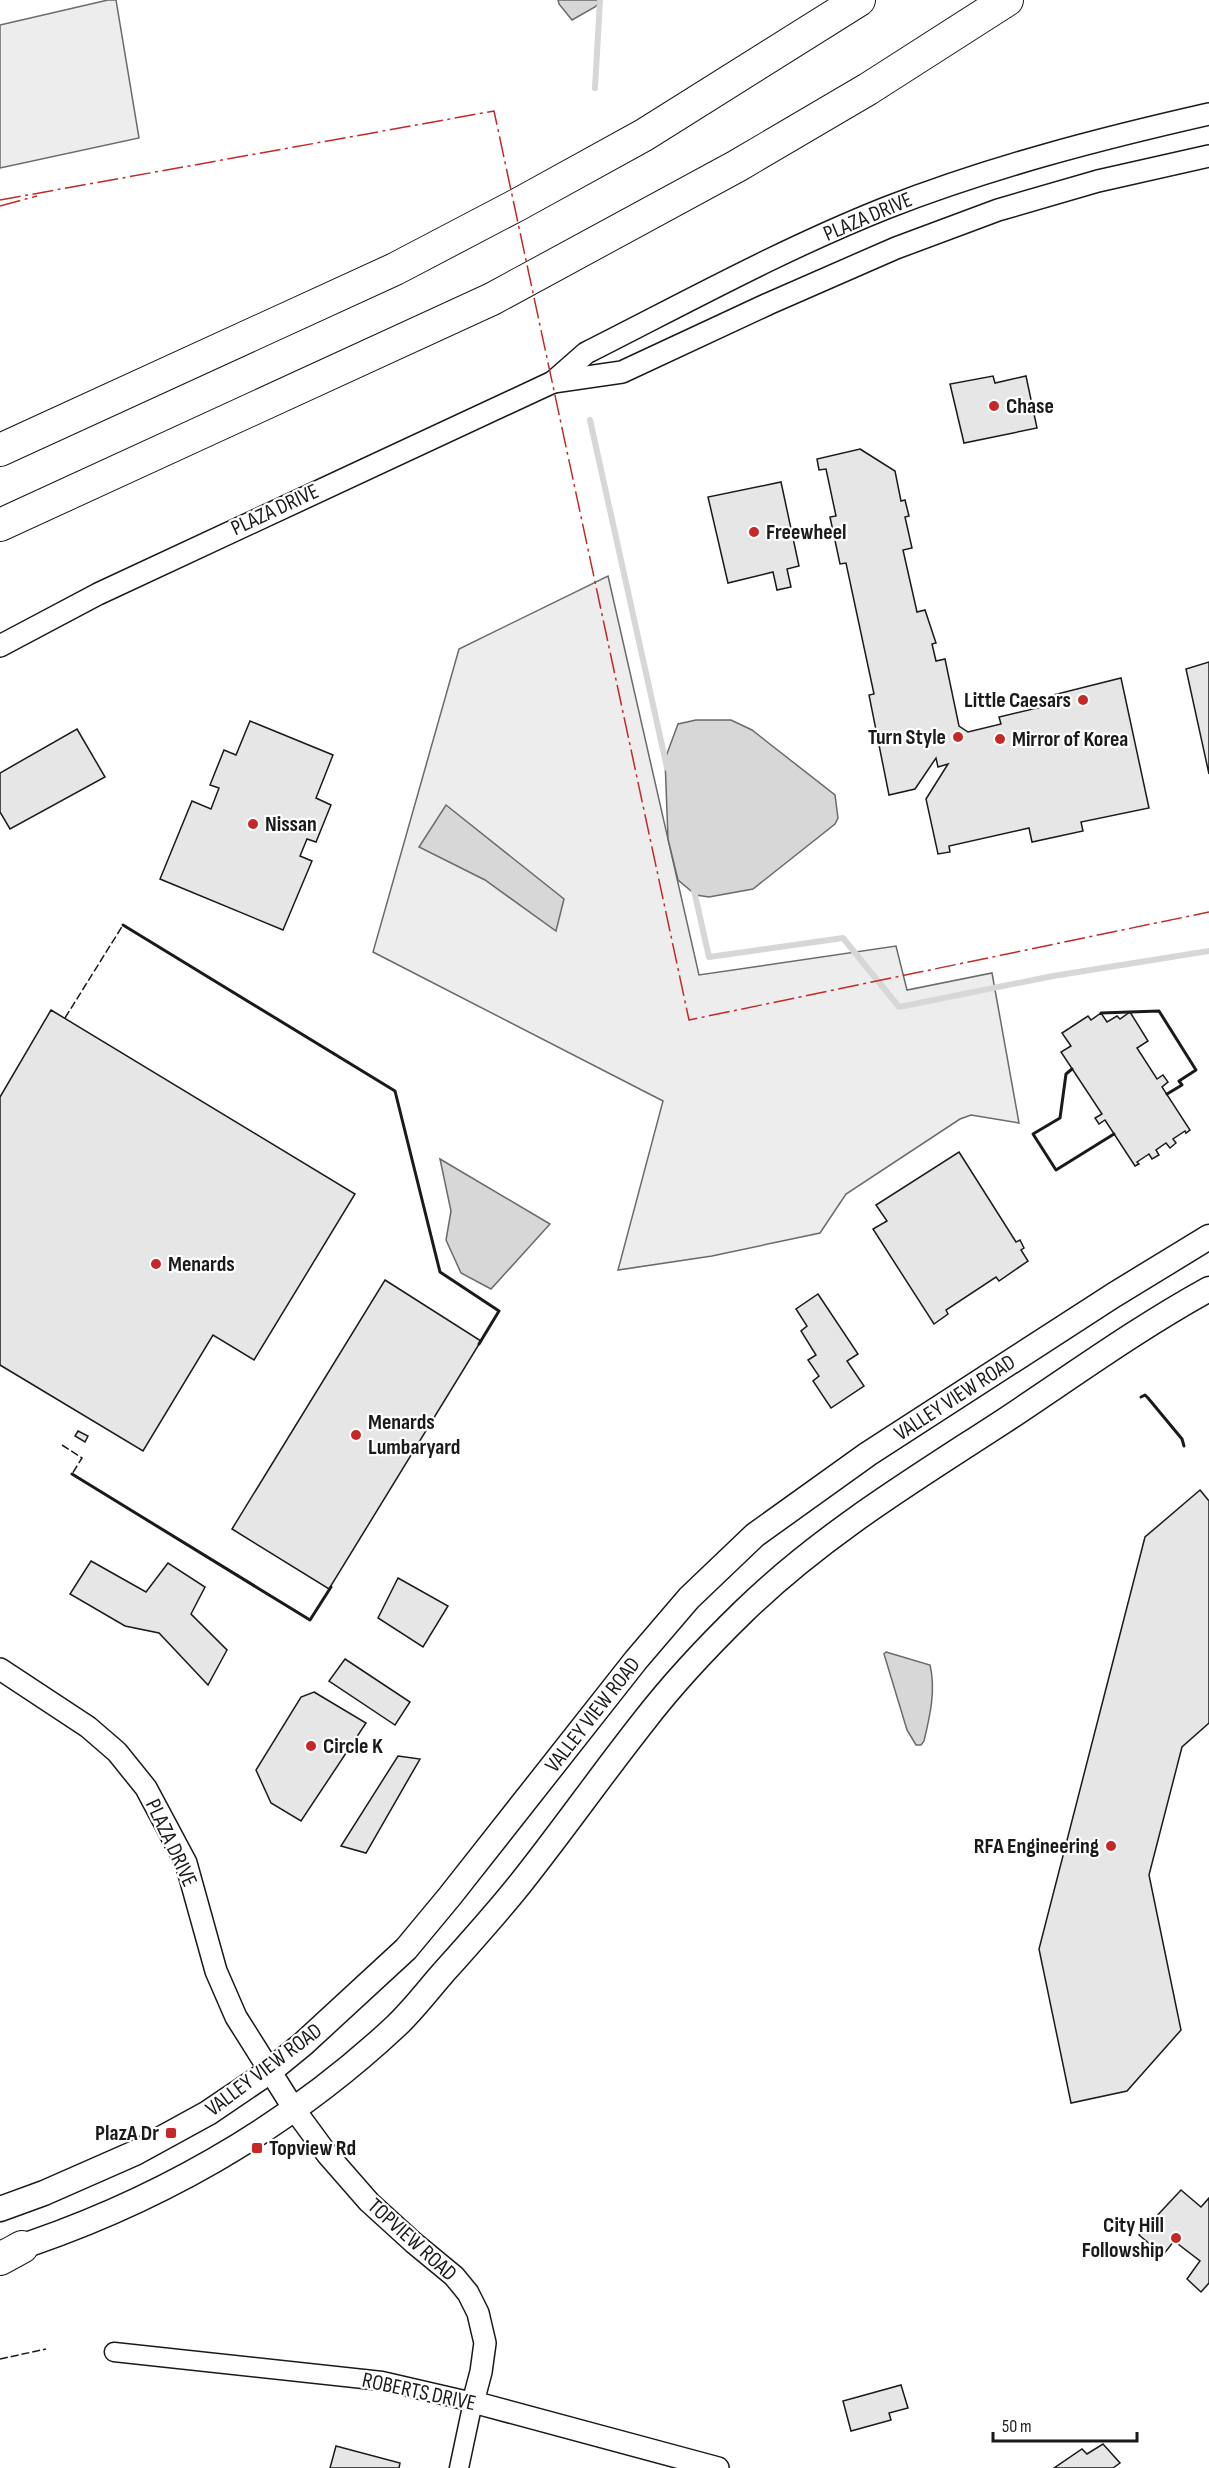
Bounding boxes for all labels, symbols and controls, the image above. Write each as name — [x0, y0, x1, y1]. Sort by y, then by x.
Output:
street label: PLAZA DRIVE — [820, 186, 916, 248]
place label: Chase — [1006, 393, 1054, 420]
marker: Chase — [987, 399, 1001, 413]
street label: PLAZA DRIVE — [227, 478, 323, 542]
place label: Freewheel — [766, 519, 847, 546]
marker: Freewheel — [747, 525, 761, 539]
place label: Little Caesars — [964, 687, 1071, 714]
marker: Little Caesars — [1076, 693, 1090, 707]
place label: Turn Style — [868, 724, 946, 751]
place label: Mirror of Korea — [1012, 726, 1128, 753]
marker: Turn Style — [951, 730, 965, 744]
marker: Mirror of Korea — [993, 732, 1007, 746]
place label: Nissan — [265, 811, 317, 838]
marker: Nissan — [246, 817, 260, 831]
place label: Menards — [168, 1251, 235, 1278]
marker: Menards — [149, 1257, 163, 1271]
street label: VALLEY VIEW ROAD — [889, 1349, 1021, 1447]
place label: Menards Lumbaryard — [368, 1409, 460, 1461]
marker: Menards Lumbaryard — [349, 1428, 363, 1442]
street label: VALLEY VIEW ROAD — [540, 1652, 646, 1778]
place label: Circle K — [323, 1733, 383, 1760]
marker: Circle K — [304, 1739, 318, 1753]
street label: PLAZA DRIVE — [139, 1795, 203, 1891]
place label: RFA Engineering — [974, 1833, 1099, 1860]
marker: RFA Engineering — [1104, 1839, 1118, 1853]
street label: VALLEY VIEW ROAD — [200, 2017, 328, 2123]
place label: PlazA Dr — [95, 2120, 159, 2147]
marker: PlazA Dr — [164, 2126, 178, 2140]
place label: Topview Rd — [269, 2135, 356, 2162]
marker: Topview Rd — [250, 2141, 264, 2155]
street label: TOPVIEW ROAD — [362, 2193, 462, 2287]
place label: City Hill Followship — [1082, 2212, 1164, 2264]
marker: City Hill Followship — [1169, 2231, 1183, 2245]
street label: ROBERTS DRIVE — [360, 2367, 478, 2417]
scale bar — [993, 2405, 1137, 2443]
text: 50 m — [1002, 2416, 1032, 2437]

